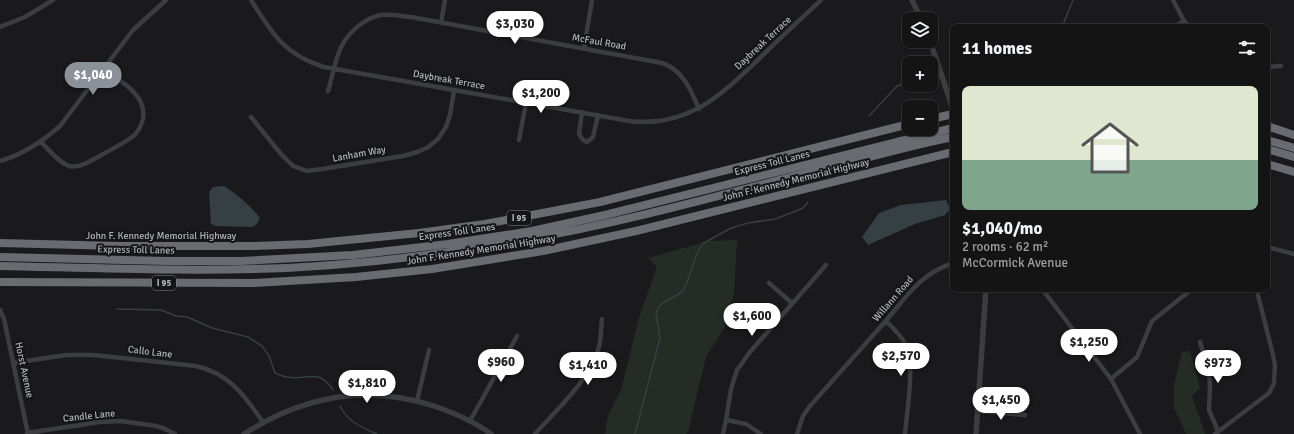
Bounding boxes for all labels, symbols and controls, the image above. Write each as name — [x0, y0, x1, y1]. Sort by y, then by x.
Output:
pin: $3,030 — [482, 11, 548, 45]
map controls — [902, 12, 938, 136]
button: layers — [902, 12, 938, 48]
street label: Daybreak Terrace — [732, 14, 794, 72]
text: $3,030 — [496, 16, 534, 32]
street label: McFaul Road — [571, 31, 627, 53]
icon: filters — [1236, 37, 1258, 59]
text: 11 homes — [962, 38, 1032, 59]
button: + — [902, 56, 938, 92]
pin: $1,040 — [60, 62, 126, 96]
text: $1,040 — [74, 67, 112, 83]
street label: Daybreak Terrace — [412, 68, 486, 92]
pin: $1,200 — [508, 80, 574, 114]
text: $1,200 — [522, 85, 560, 101]
button: − — [902, 100, 938, 136]
icon: home — [1074, 112, 1146, 184]
street label: Lanham Way — [331, 143, 387, 165]
street label: Express Toll Lanes — [733, 148, 812, 178]
street label: John F. Kennedy Memorial Highway — [722, 156, 871, 204]
road number: I 95 — [507, 211, 531, 225]
text: $1,040/mo — [962, 218, 1042, 239]
street label: Express Toll Lanes — [418, 221, 497, 243]
street label: John F. Kennedy Memorial Highway — [86, 230, 237, 242]
street label: John F. Kennedy Memorial Highway — [406, 232, 557, 268]
text: 2 rooms · 62 m² — [962, 239, 1048, 255]
street label: Express Toll Lanes — [97, 243, 175, 257]
text: McCormick Avenue — [962, 255, 1068, 271]
street label: Willann Road — [870, 274, 916, 324]
road number: I 95 — [152, 276, 176, 290]
pin: $1,600 — [719, 303, 785, 337]
text: $1,600 — [733, 308, 771, 324]
pin: $1,250 — [1056, 329, 1122, 363]
text: $1,250 — [1070, 334, 1108, 350]
street label: Horst Avenue — [12, 341, 36, 399]
street label: Callo Lane — [127, 343, 173, 361]
pin: $2,570 — [868, 343, 934, 377]
text: $2,570 — [882, 348, 920, 364]
pin: $960 — [477, 349, 525, 383]
pin: $973 — [1194, 350, 1242, 384]
pin: $1,410 — [555, 352, 621, 386]
text: $960 — [487, 354, 515, 370]
text: $973 — [1204, 355, 1232, 371]
text: $1,410 — [569, 357, 607, 373]
pin: $1,810 — [334, 370, 400, 404]
text: $1,810 — [348, 375, 386, 391]
pin: $1,450 — [968, 387, 1034, 421]
text: $1,450 — [982, 392, 1020, 408]
street label: Candle Lane — [62, 407, 116, 425]

